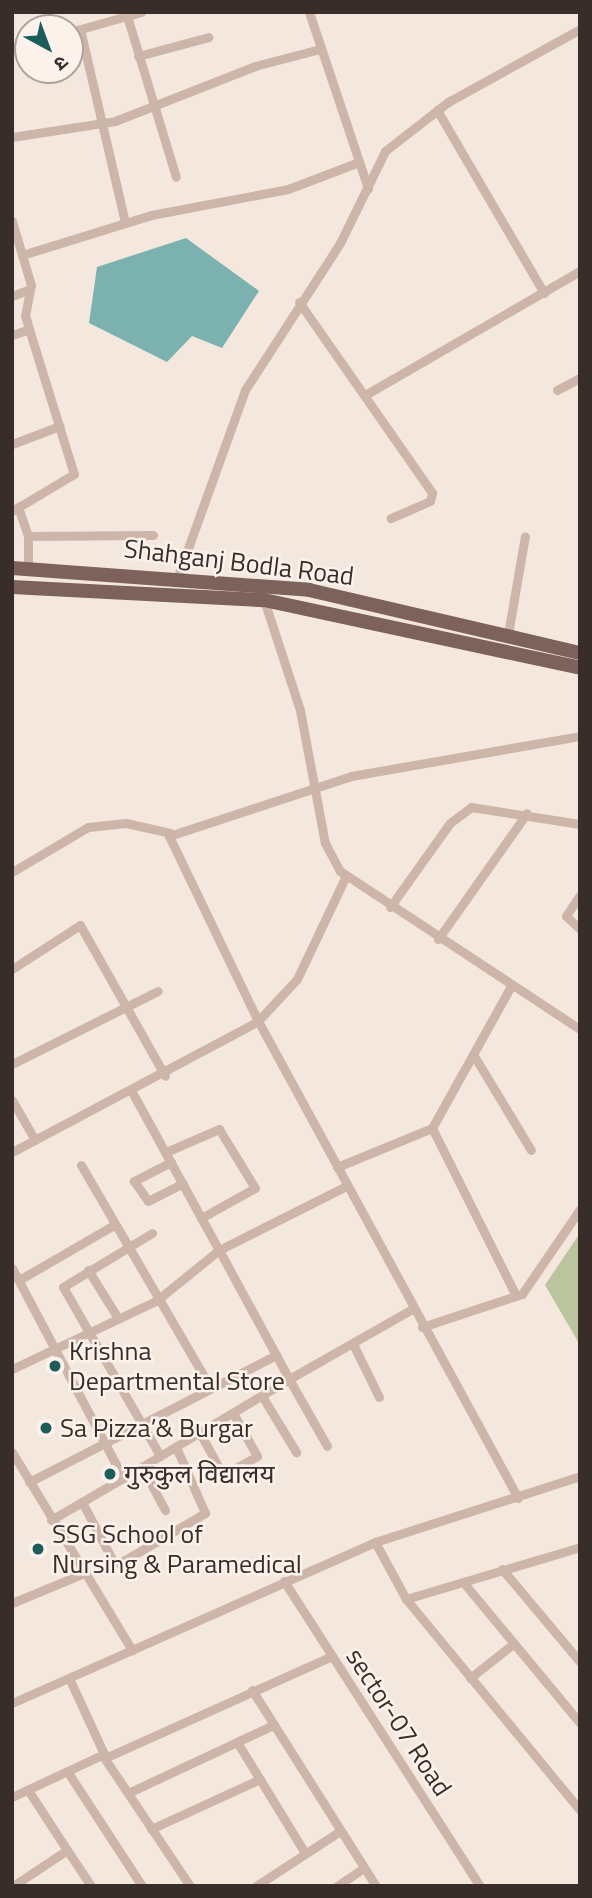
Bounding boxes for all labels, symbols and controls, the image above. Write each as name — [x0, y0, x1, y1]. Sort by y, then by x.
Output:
north arrow — [14, 14, 84, 84]
text: उ — [48, 49, 76, 78]
street label: Shahganj Bodla Road — [122, 532, 356, 592]
place label: Krishna Departmental Store — [69, 1335, 285, 1396]
marker: Krishna Departmental Store — [47, 1358, 63, 1374]
place label: Sa Pizza’& Burgar — [60, 1412, 253, 1444]
marker: Sa Pizza’& Burgar — [38, 1420, 54, 1436]
place label: गुरुकुल विद्यालय — [124, 1458, 275, 1490]
marker: गुरुकुल विद्यालय — [102, 1466, 118, 1482]
place label: SSG School of Nursing & Paramedical — [52, 1518, 302, 1580]
marker: SSG School of Nursing & Paramedical — [30, 1541, 46, 1557]
street label: sector-07 Road — [340, 1642, 458, 1802]

